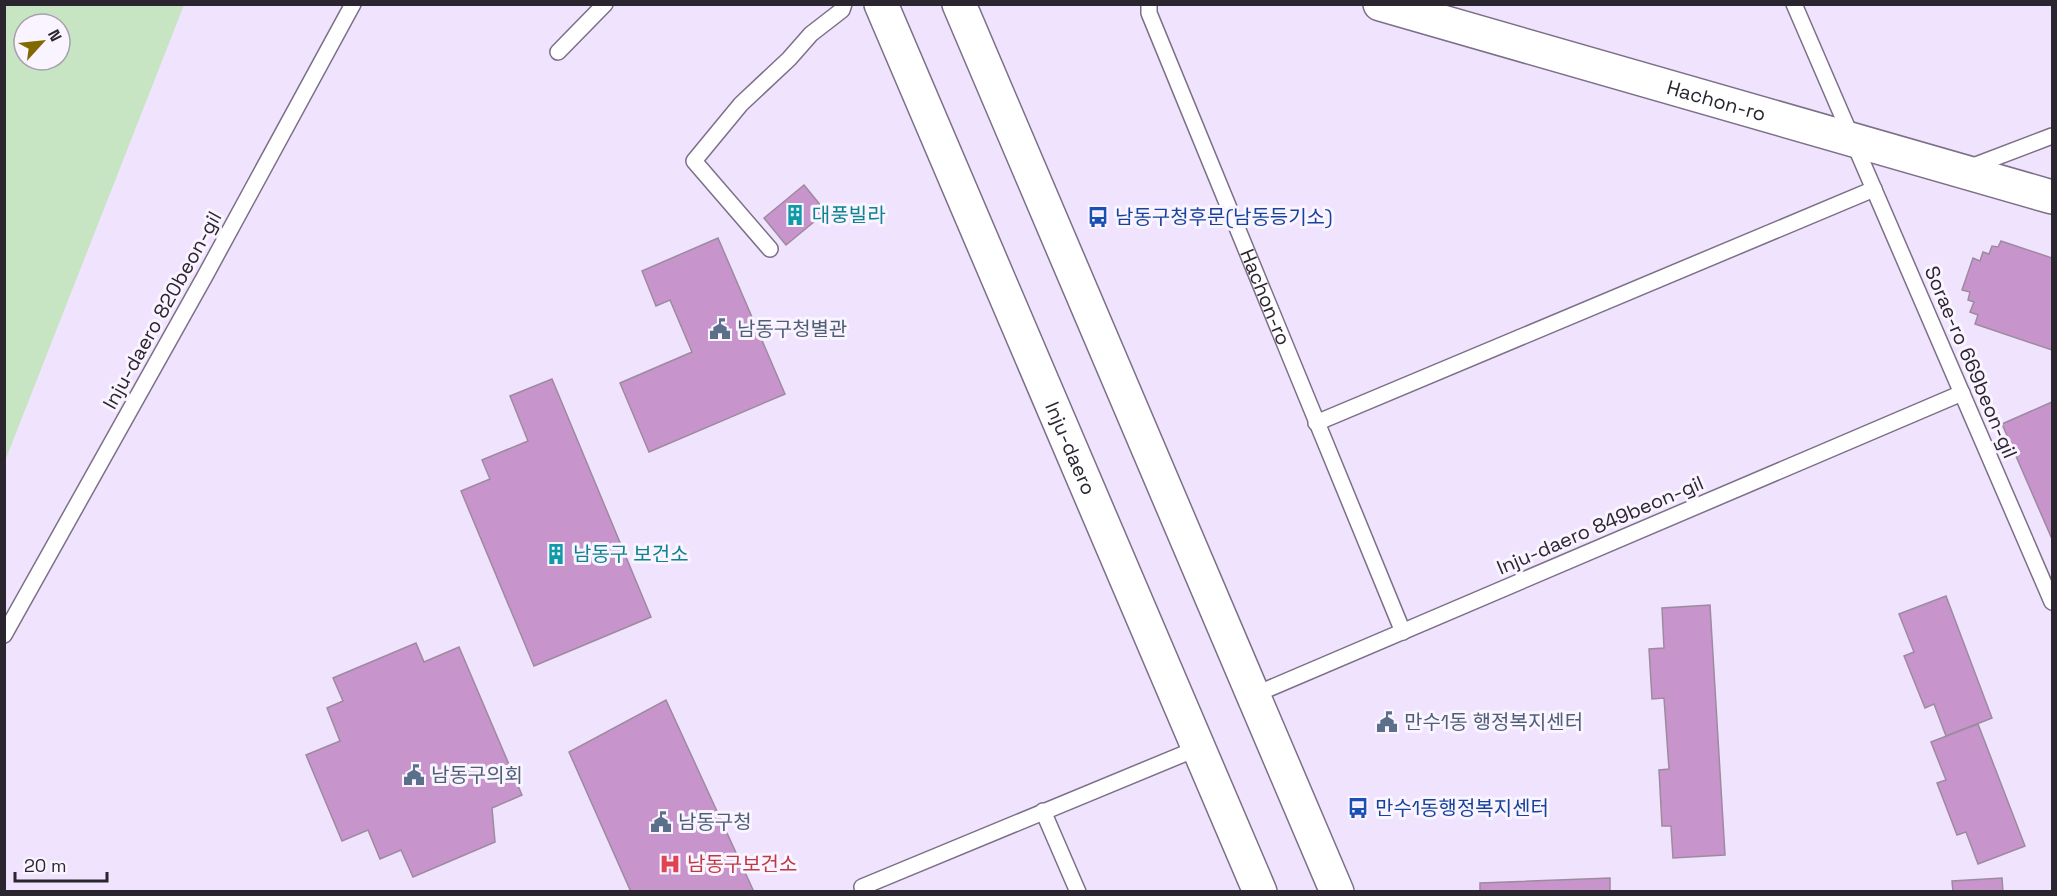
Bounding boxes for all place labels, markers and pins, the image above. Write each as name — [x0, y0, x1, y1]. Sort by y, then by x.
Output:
place label: 대풍빌라 — [812, 202, 886, 228]
building icon: 대풍빌라 — [783, 203, 807, 227]
place label: 남동구청후문(남동등기소) — [1115, 204, 1333, 230]
bus stop icon: 남동구청후문(남동등기소) — [1086, 205, 1110, 229]
place label: 남동구청별관 — [737, 316, 847, 342]
public building icon: 남동구청별관 — [708, 317, 732, 341]
place label: 남동구 보건소 — [573, 541, 689, 567]
building icon: 남동구 보건소 — [544, 542, 568, 566]
place label: 만수1동 행정복지센터 — [1404, 709, 1583, 735]
public building icon: 만수1동 행정복지센터 — [1375, 710, 1399, 734]
place label: 남동구의회 — [431, 762, 523, 788]
public building icon: 남동구의회 — [402, 763, 426, 787]
place label: 만수1동행정복지센터 — [1375, 795, 1549, 821]
bus stop icon: 만수1동행정복지센터 — [1346, 796, 1370, 820]
place label: 남동구청 — [678, 809, 752, 835]
public building icon: 남동구청 — [649, 810, 673, 834]
place label: 남동구보건소 — [687, 851, 797, 877]
hospital icon: 남동구보건소 — [658, 852, 682, 876]

